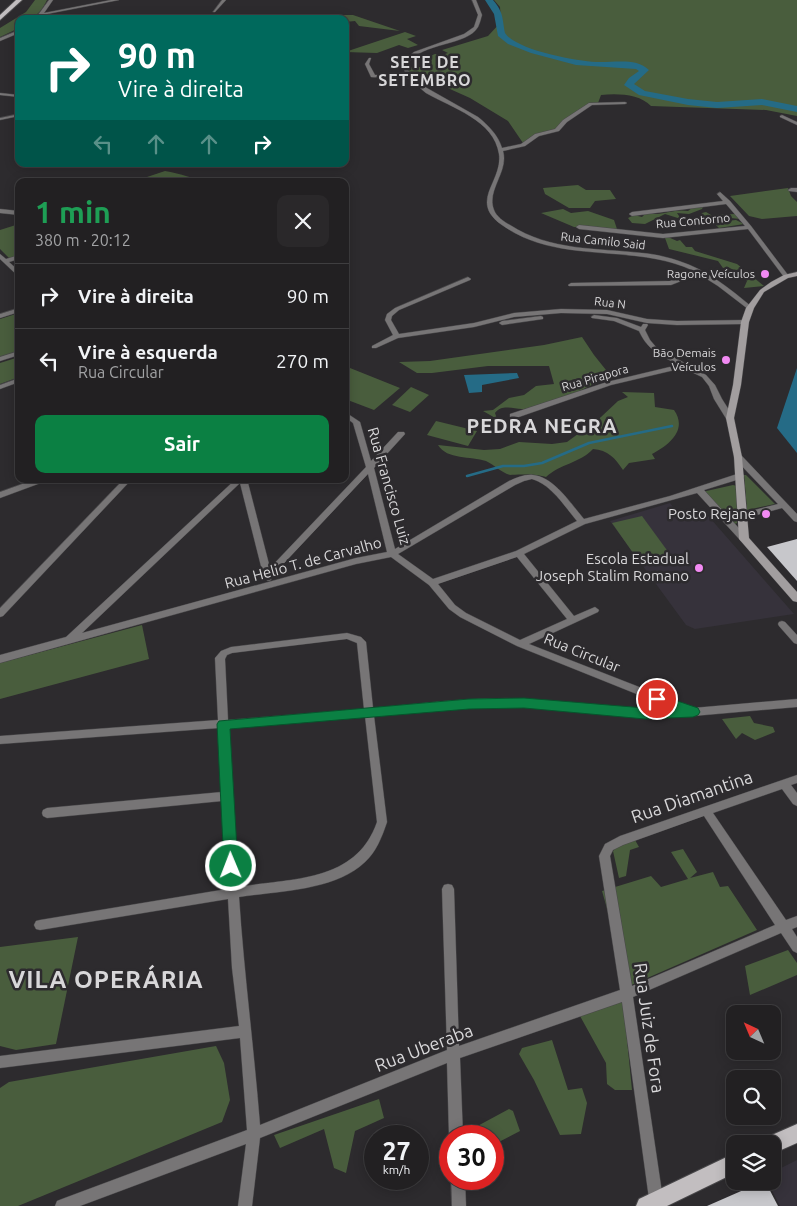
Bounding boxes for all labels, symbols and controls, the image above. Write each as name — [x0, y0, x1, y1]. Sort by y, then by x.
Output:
icon: right — [35, 35, 100, 100]
text: 90 m — [118, 35, 196, 75]
district label: SETE DE SETEMBRO — [378, 53, 472, 89]
text: Vire à direita — [118, 76, 244, 101]
icon: left — [89, 130, 117, 158]
icon: ahead — [142, 130, 170, 158]
icon: ahead — [195, 130, 223, 158]
icon: right — [248, 130, 276, 158]
text: 1 min — [35, 195, 111, 229]
button: close — [277, 195, 329, 247]
street label: Rua Contorno — [655, 211, 731, 230]
street label: Rua Camilo Said — [560, 230, 646, 251]
text: 380 m · 20:12 — [35, 231, 131, 249]
place label: Ragone Veículos — [667, 267, 755, 280]
marker: Ragone Veículos — [759, 268, 771, 280]
icon: right — [35, 282, 63, 310]
text: Vire à direita — [78, 285, 194, 307]
text: 90 m — [287, 285, 329, 307]
street label: Rua N — [593, 294, 627, 311]
text: Vire à esquerda — [78, 341, 218, 363]
place label: Bão Demais Veículos — [653, 346, 716, 373]
icon: left — [35, 347, 63, 375]
text: 270 m — [276, 350, 329, 372]
marker: Bão Demais Veículos — [720, 354, 732, 366]
street label: Rua Pirapora — [560, 362, 630, 393]
text: Rua Circular — [78, 363, 164, 381]
district label: PEDRA NEGRA — [466, 414, 618, 437]
button: Sair — [35, 415, 329, 473]
street label: Rua Francisco Luiz — [365, 425, 414, 547]
place label: Posto Rejane — [668, 505, 756, 522]
marker: Posto Rejane — [760, 508, 772, 520]
street label: Rua Helio T. de Carvalho — [223, 533, 383, 592]
place label: Escola Estadual Joseph Stalim Romano — [536, 550, 689, 584]
marker: Escola Estadual Joseph Stalim Romano — [693, 562, 705, 574]
street label: Rua Circular — [542, 630, 623, 676]
pin — [636, 678, 678, 720]
icon: arrive — [643, 685, 671, 713]
street label: Rua Diamantina — [628, 766, 755, 826]
position arrow — [204, 839, 256, 891]
street label: Rua Juiz de Fora — [631, 961, 669, 1094]
district label: VILA OPERÁRIA — [8, 964, 204, 993]
north arrow — [726, 1005, 781, 1060]
map controls — [726, 1005, 781, 1190]
street label: Rua Uberaba — [372, 1019, 476, 1075]
button: search — [726, 1070, 781, 1125]
speed limit sign: 30 — [439, 1125, 504, 1190]
button: layers — [726, 1135, 781, 1190]
text: 27 — [382, 1137, 411, 1165]
text: km/h — [383, 1163, 410, 1176]

